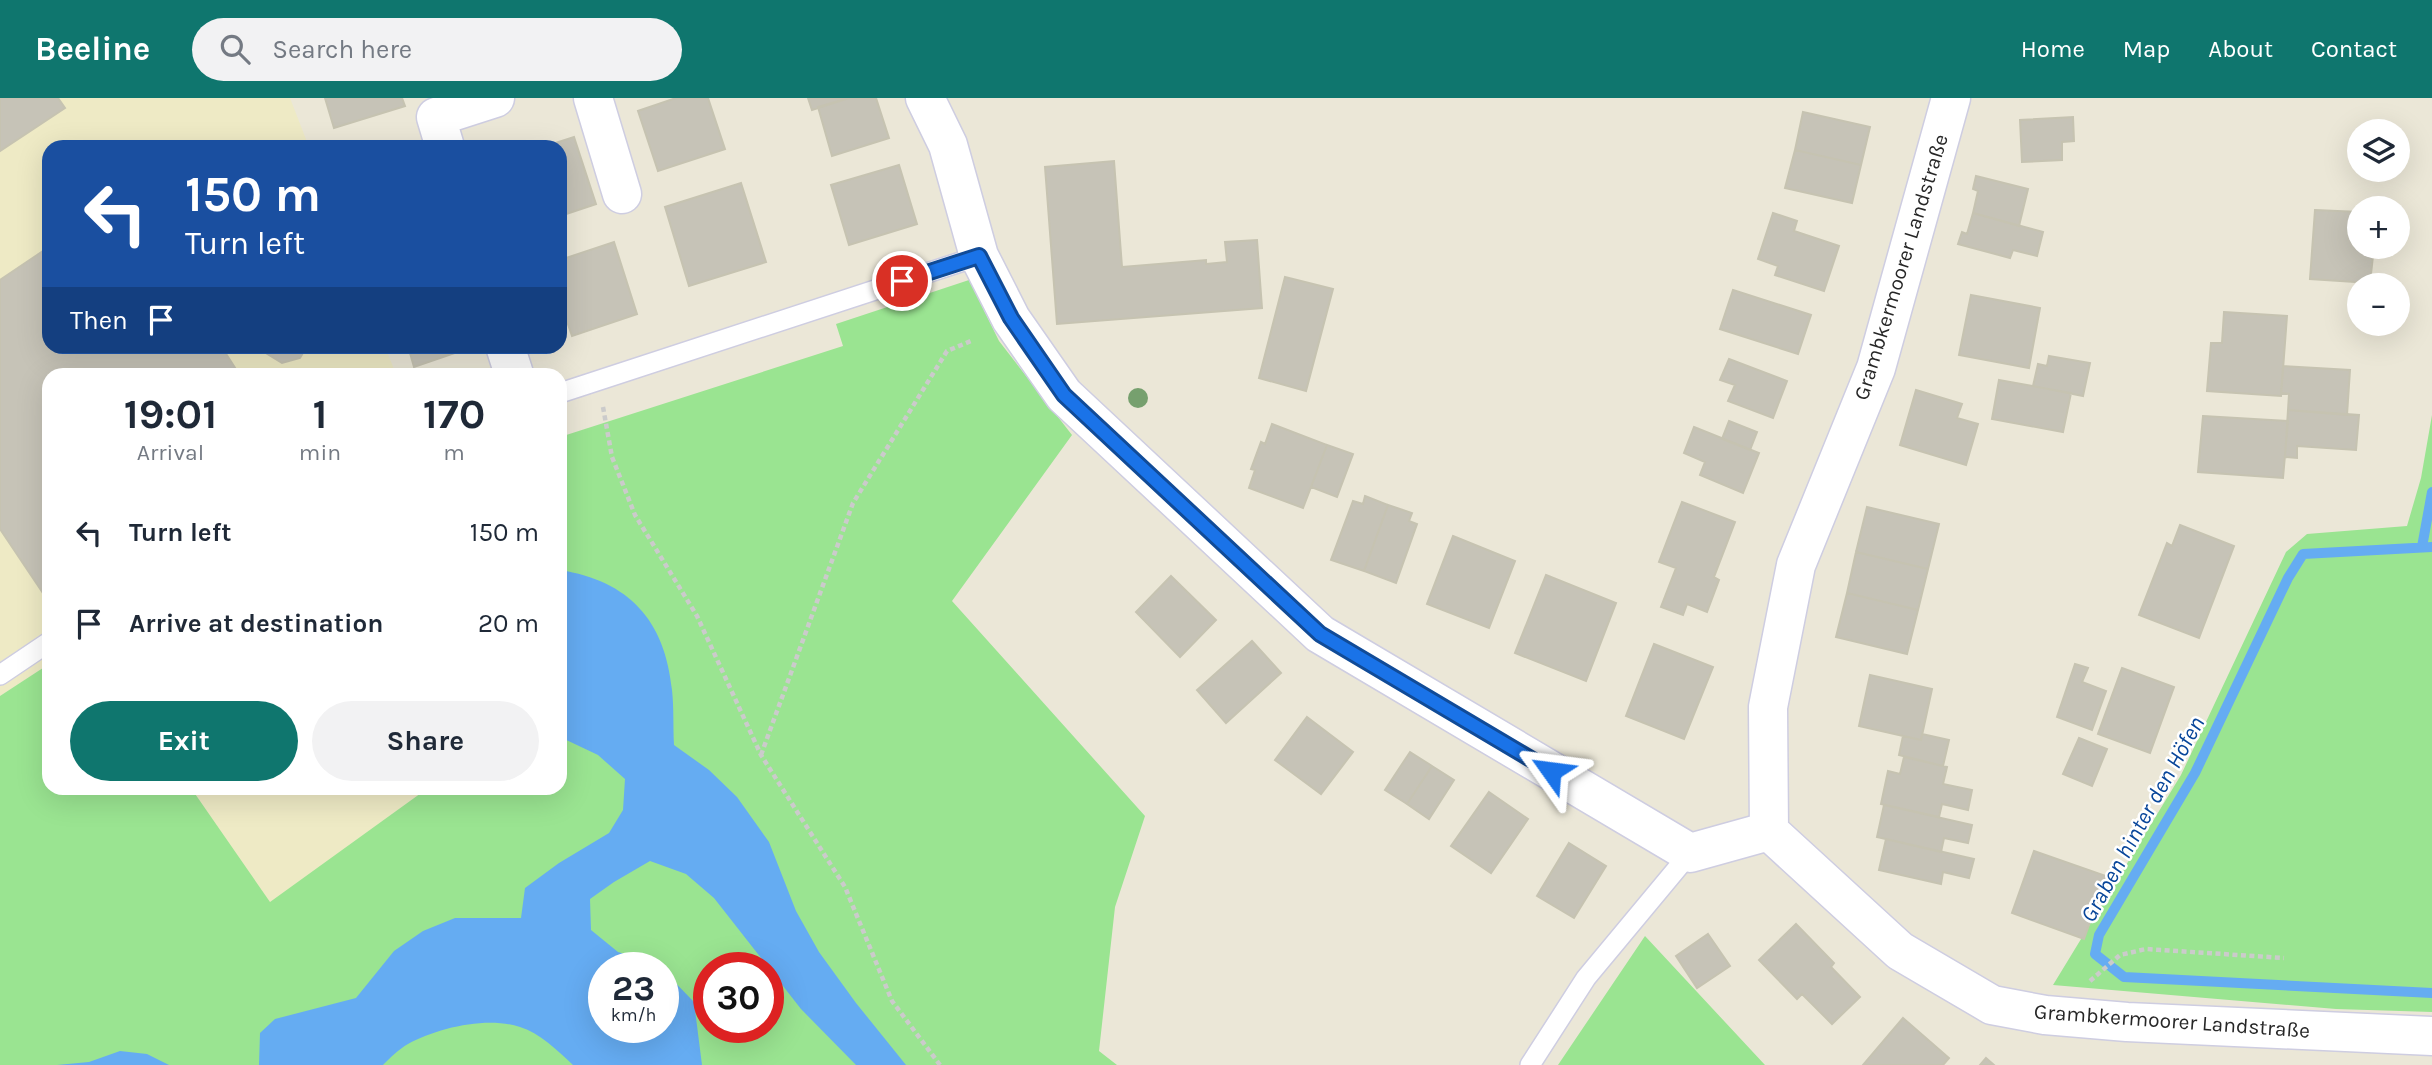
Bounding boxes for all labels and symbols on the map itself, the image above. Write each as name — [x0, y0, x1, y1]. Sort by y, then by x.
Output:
street label: Grambkermoorer Landstraße — [1849, 131, 1953, 403]
pin — [872, 251, 932, 311]
water label: Graben hinter den Höfen — [2075, 712, 2210, 927]
position arrow — [1514, 734, 1588, 808]
speed limit sign: 30 — [693, 952, 784, 1043]
street label: Grambkermoorer Landstraße — [2033, 999, 2311, 1043]

